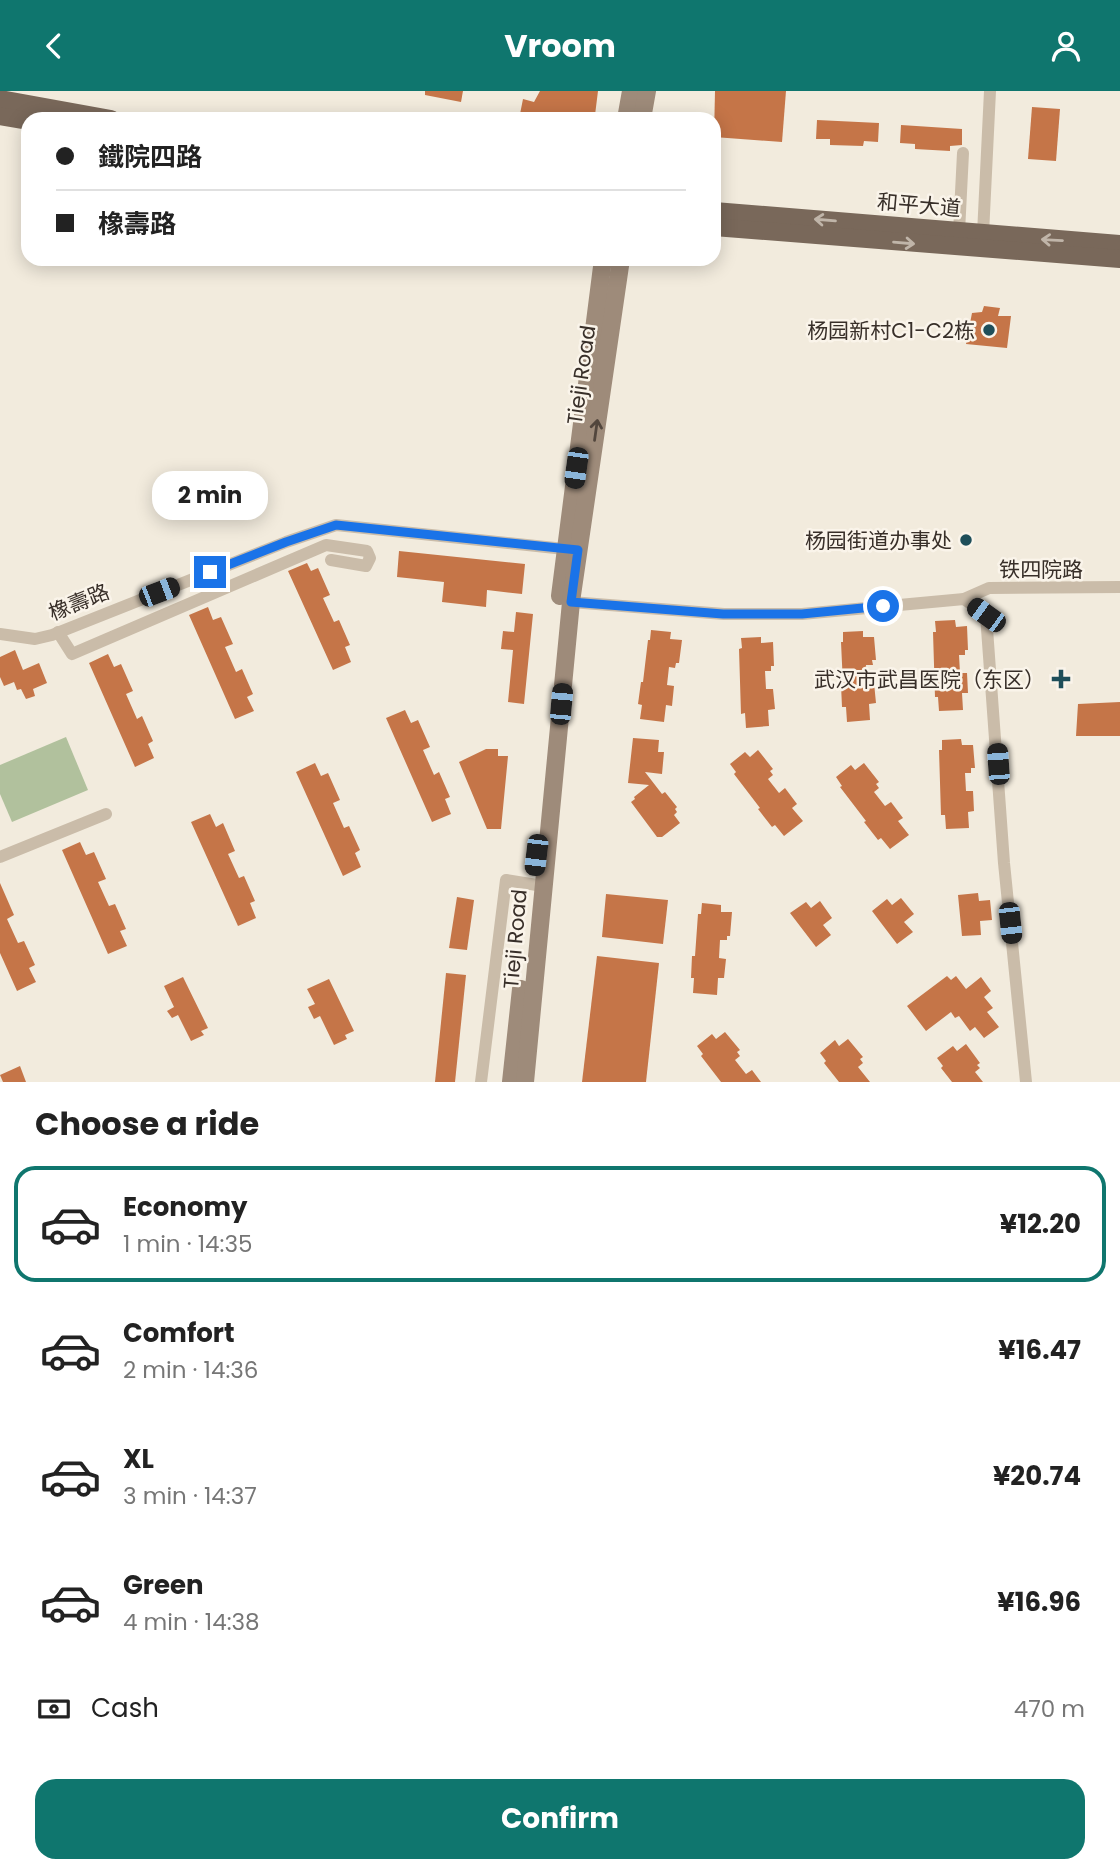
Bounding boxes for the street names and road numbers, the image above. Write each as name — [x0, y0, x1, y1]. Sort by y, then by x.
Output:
street label: 和平大道 — [876, 187, 962, 223]
street label: Tieji Road — [560, 323, 602, 427]
street label: 铁四院路 — [999, 555, 1083, 584]
street label: 橡壽路 — [44, 577, 114, 627]
street label: Tieji Road — [496, 888, 534, 990]

